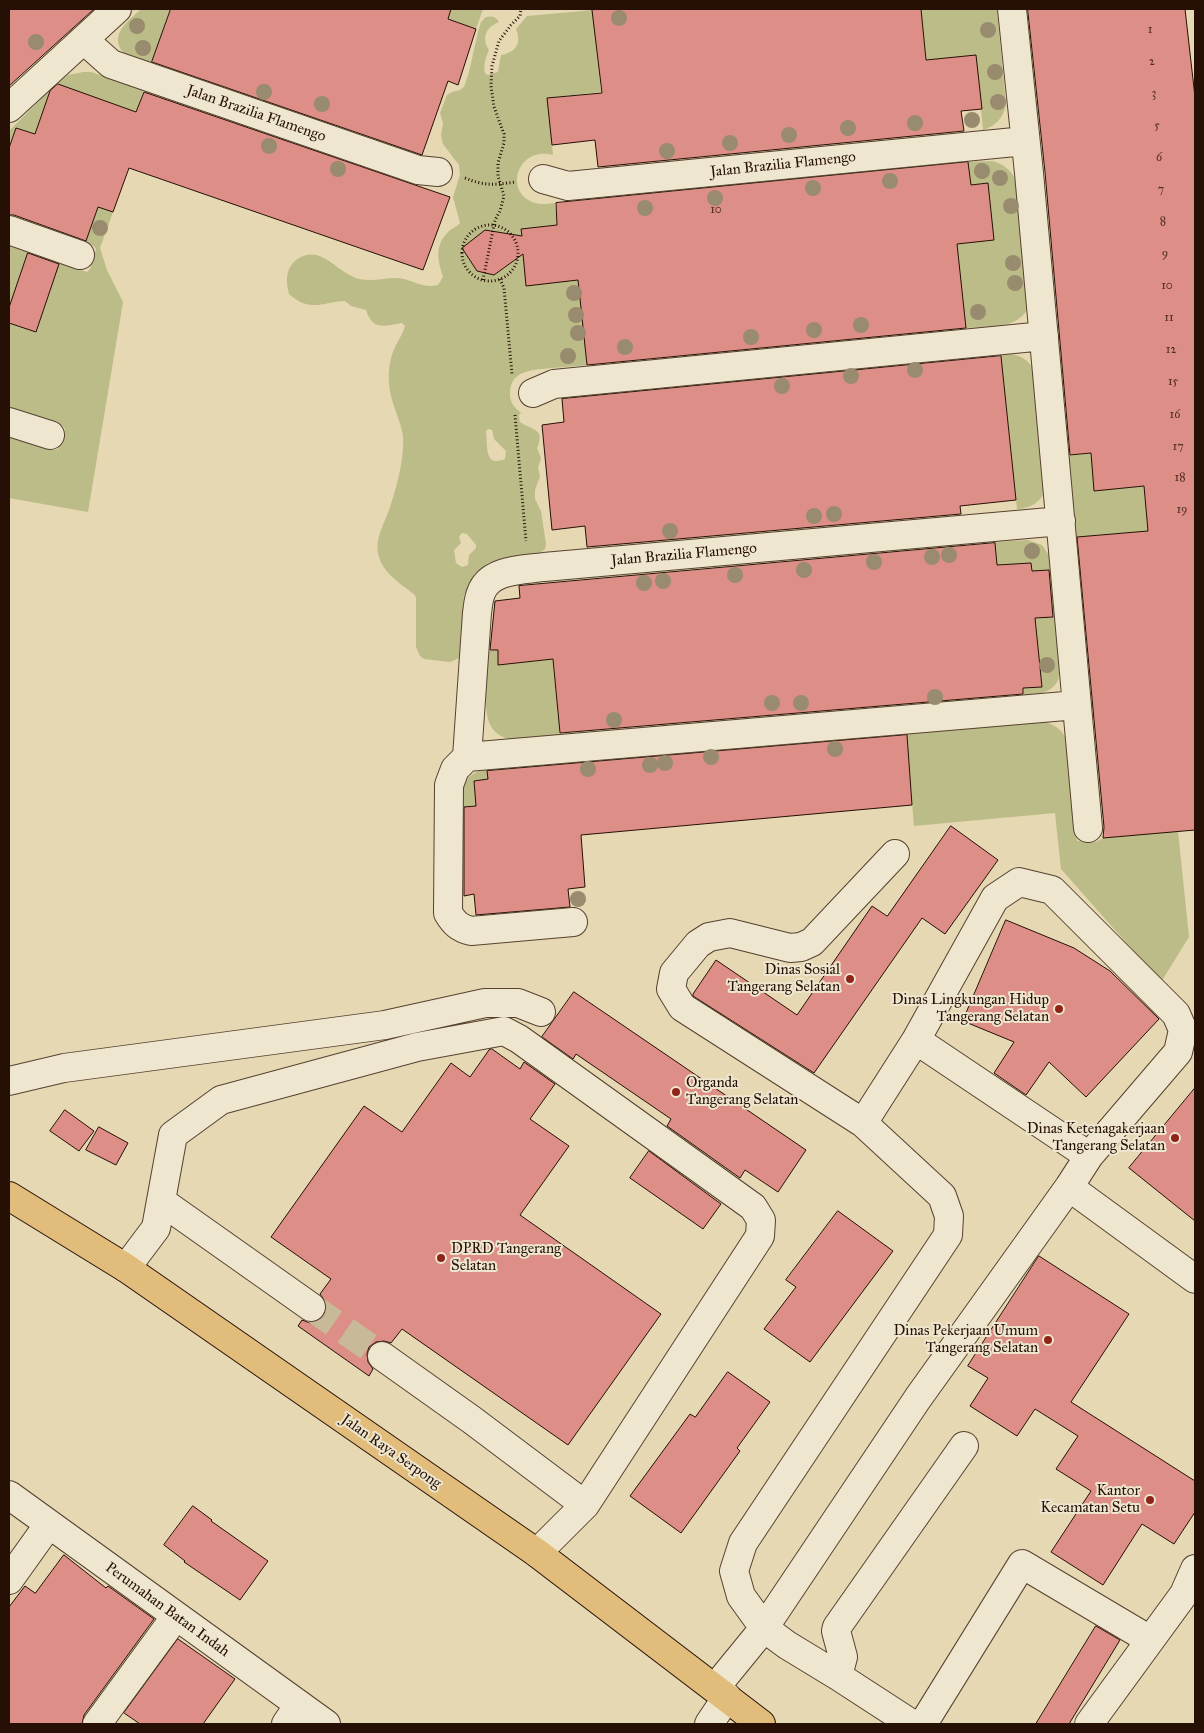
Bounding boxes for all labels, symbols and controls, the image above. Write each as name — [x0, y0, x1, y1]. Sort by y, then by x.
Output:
house number: 1 — [1148, 23, 1152, 37]
house number: 2 — [1149, 55, 1155, 69]
street label: Jalan Brazilia Flamengo — [184, 82, 328, 146]
house number: 3 — [1152, 87, 1156, 101]
house number: 5 — [1154, 119, 1160, 133]
street label: Jalan Brazilia Flamengo — [709, 148, 857, 182]
house number: 6 — [1156, 151, 1162, 165]
house number: 7 — [1158, 183, 1164, 197]
house number: 10 — [710, 203, 722, 217]
house number: 8 — [1160, 215, 1166, 229]
house number: 9 — [1162, 247, 1168, 261]
house number: 10 — [1161, 279, 1173, 293]
house number: 11 — [1164, 311, 1174, 325]
house number: 12 — [1166, 343, 1176, 357]
house number: 15 — [1168, 375, 1178, 389]
house number: 16 — [1170, 408, 1180, 422]
house number: 17 — [1172, 440, 1184, 454]
house number: 18 — [1174, 471, 1186, 485]
house number: 19 — [1176, 503, 1188, 517]
street label: Jalan Brazilia Flamengo — [610, 540, 758, 570]
place label: Dinas Sosial Tangerang Selatan — [728, 961, 840, 996]
marker: Dinas Sosial Tangerang Selatan — [844, 973, 856, 985]
place label: Dinas Lingkungan Hidup Tangerang Selatan — [892, 991, 1049, 1026]
marker: Dinas Lingkungan Hidup Tangerang Selatan — [1053, 1003, 1065, 1015]
place label: Organda Tangerang Selatan — [686, 1074, 798, 1109]
marker: Organda Tangerang Selatan — [670, 1086, 682, 1098]
place label: Dinas Ketenagakerjaan Tangerang Selatan — [1027, 1120, 1165, 1155]
marker: Dinas Ketenagakerjaan Tangerang Selatan — [1169, 1132, 1181, 1144]
place label: DPRD Tangerang Selatan — [451, 1240, 561, 1275]
marker: DPRD Tangerang Selatan — [435, 1252, 447, 1264]
place label: Dinas Pekerjaan Umum Tangerang Selatan — [894, 1322, 1038, 1357]
marker: Dinas Pekerjaan Umum Tangerang Selatan — [1042, 1334, 1054, 1346]
street label: Jalan Raya Serpong — [338, 1411, 444, 1493]
place label: Kantor Kecamatan Setu — [1041, 1482, 1140, 1517]
marker: Kantor Kecamatan Setu — [1144, 1494, 1156, 1506]
street label: Perumahan Batan Indah — [101, 1559, 233, 1661]

